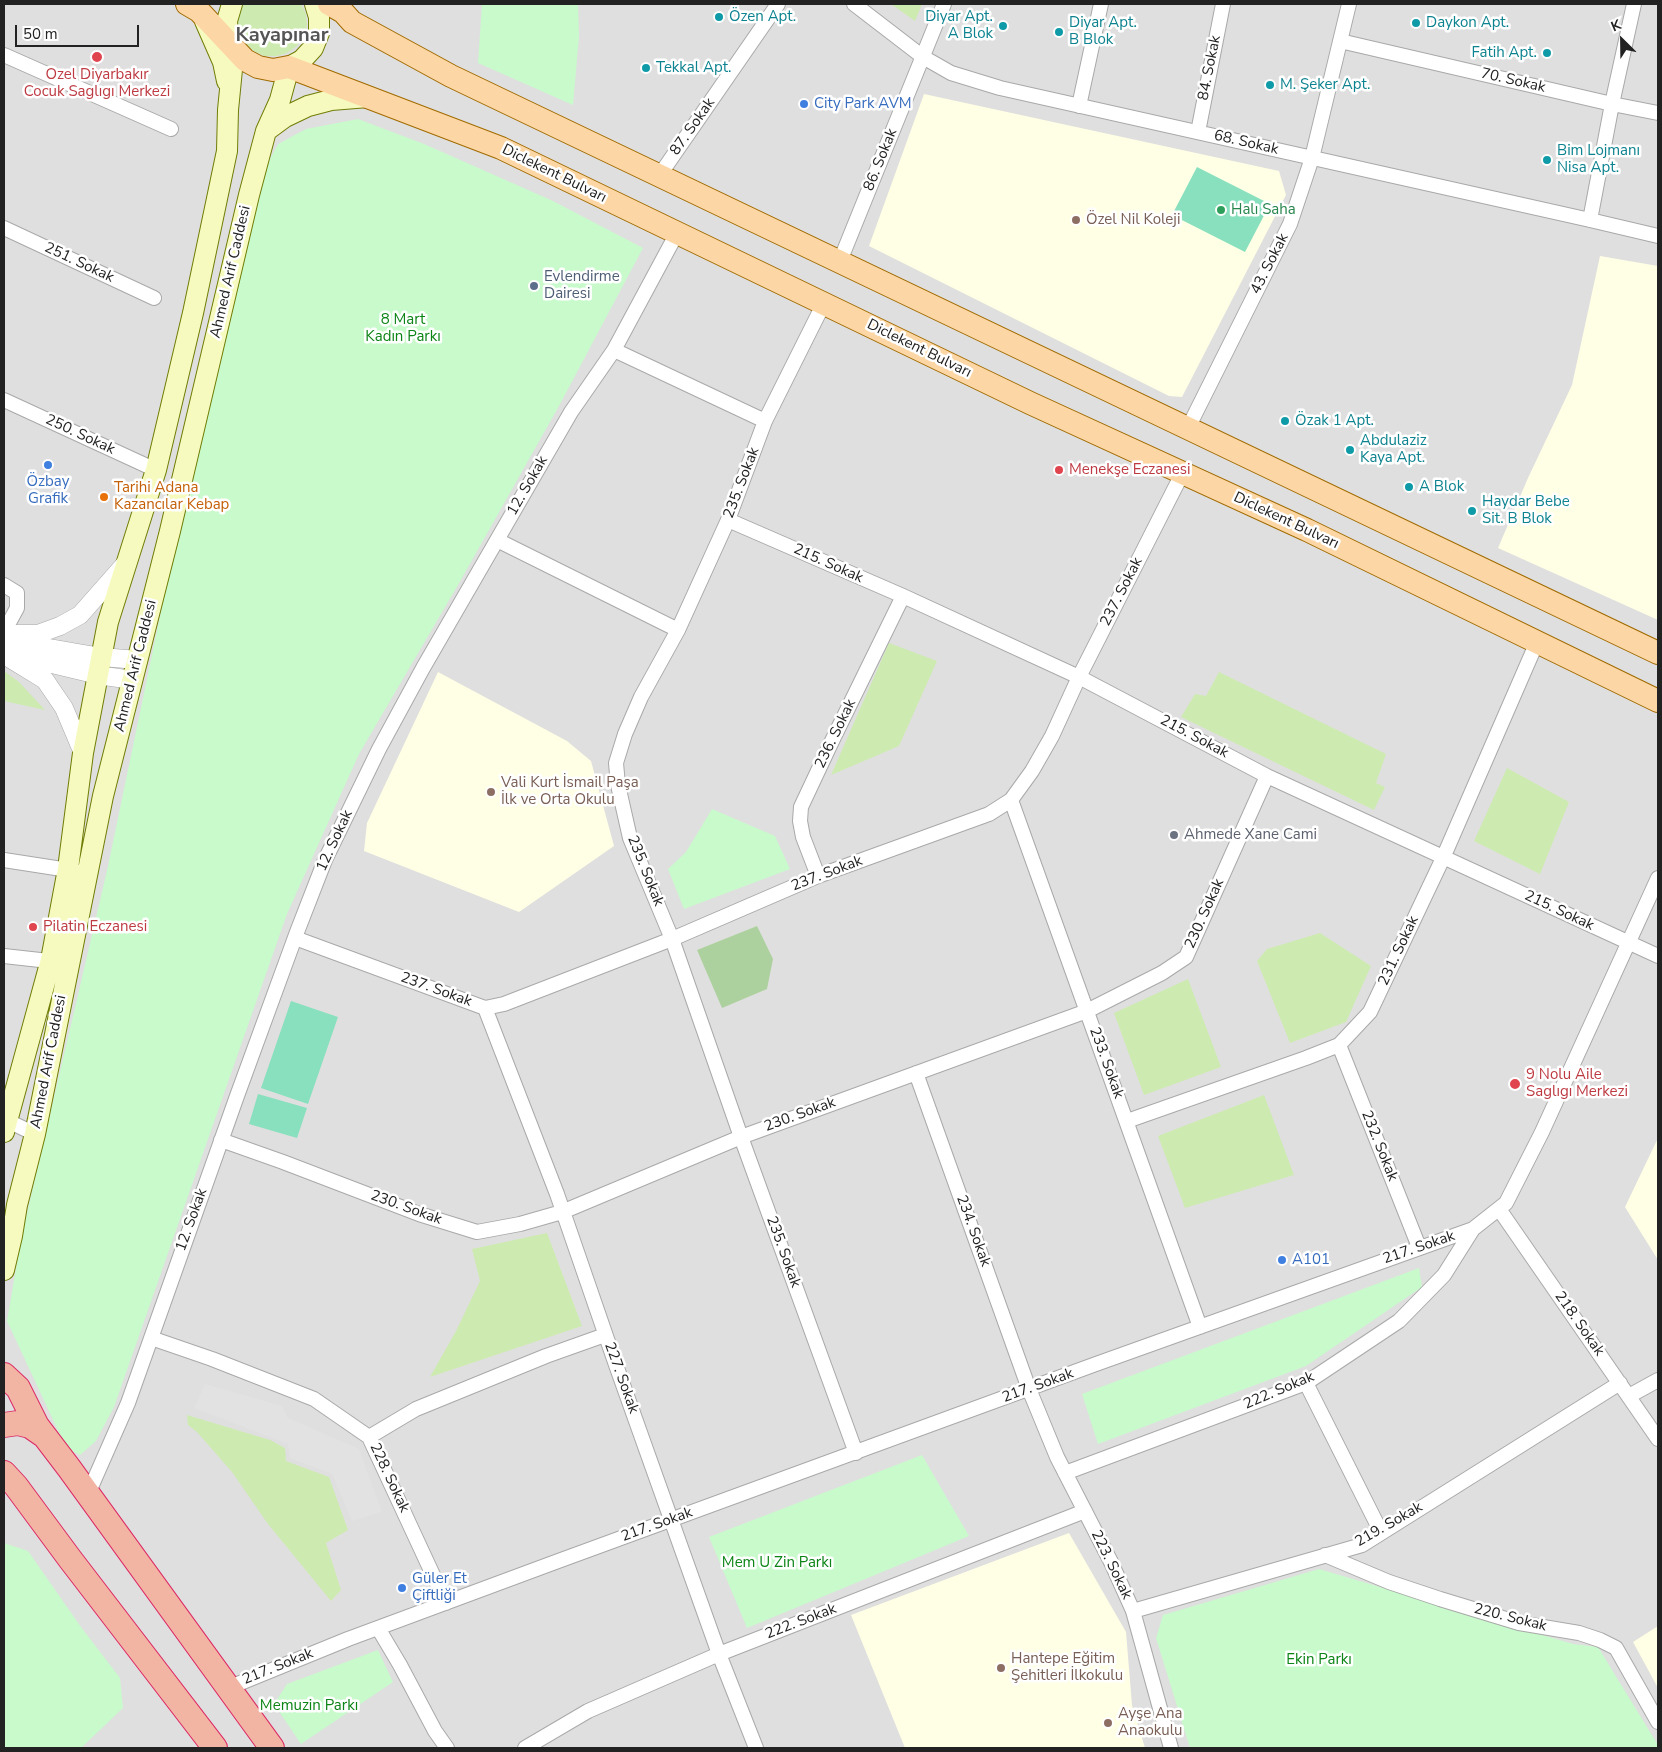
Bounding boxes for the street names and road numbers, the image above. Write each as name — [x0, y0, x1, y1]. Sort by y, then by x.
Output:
street label: 84. Sokak — [1195, 34, 1225, 102]
street label: 70. Sokak — [1479, 65, 1547, 97]
street label: 87. Sokak — [667, 95, 719, 159]
street label: 86. Sokak — [860, 126, 902, 194]
street label: 68. Sokak — [1212, 127, 1280, 159]
street label: Diclekent Bulvarı — [499, 141, 609, 207]
street label: Ahmed Arif Caddesi — [207, 204, 255, 340]
street label: 43. Sokak — [1247, 231, 1293, 297]
street label: 251. Sokak — [41, 239, 117, 287]
street label: Diclekent Bulvarı — [864, 316, 974, 382]
street label: 250. Sokak — [42, 411, 118, 459]
street label: 235. Sokak — [720, 445, 764, 521]
street label: 12. Sokak — [504, 453, 552, 519]
street label: Diclekent Bulvarı — [1231, 489, 1341, 553]
street label: 215. Sokak — [790, 541, 866, 587]
street label: 237. Sokak — [1097, 555, 1147, 629]
street label: Ahmed Arif Caddesi — [111, 598, 161, 734]
street label: 236. Sokak — [812, 696, 860, 772]
street label: 215. Sokak — [1157, 712, 1231, 762]
street label: 12. Sokak — [313, 807, 357, 875]
street label: 235. Sokak — [623, 833, 667, 909]
street label: 237. Sokak — [789, 852, 865, 896]
street label: 230. Sokak — [1182, 876, 1228, 952]
street label: 215. Sokak — [1521, 887, 1597, 935]
street label: 231. Sokak — [1375, 913, 1423, 989]
street label: 237. Sokak — [398, 969, 474, 1011]
street label: Ahmed Arif Caddesi — [27, 994, 71, 1130]
street label: 233. Sokak — [1085, 1025, 1127, 1101]
street label: 230. Sokak — [762, 1094, 838, 1136]
street label: 232. Sokak — [1357, 1108, 1401, 1184]
street label: 12. Sokak — [172, 1186, 212, 1254]
street label: 230. Sokak — [368, 1187, 444, 1229]
street label: 234. Sokak — [952, 1193, 994, 1269]
street label: 235. Sokak — [762, 1214, 804, 1290]
street label: 217. Sokak — [1381, 1227, 1457, 1269]
street label: 218. Sokak — [1550, 1288, 1608, 1360]
street label: 227. Sokak — [600, 1340, 642, 1416]
street label: 217. Sokak — [1000, 1365, 1076, 1407]
street label: 222. Sokak — [1241, 1368, 1317, 1414]
street label: 228. Sokak — [365, 1440, 413, 1516]
street label: 219. Sokak — [1352, 1499, 1426, 1551]
street label: 217. Sokak — [619, 1504, 695, 1546]
street label: 223. Sokak — [1087, 1527, 1135, 1603]
street label: 222. Sokak — [763, 1600, 839, 1644]
street label: 220. Sokak — [1472, 1600, 1548, 1636]
street label: 217. Sokak — [240, 1645, 316, 1689]

